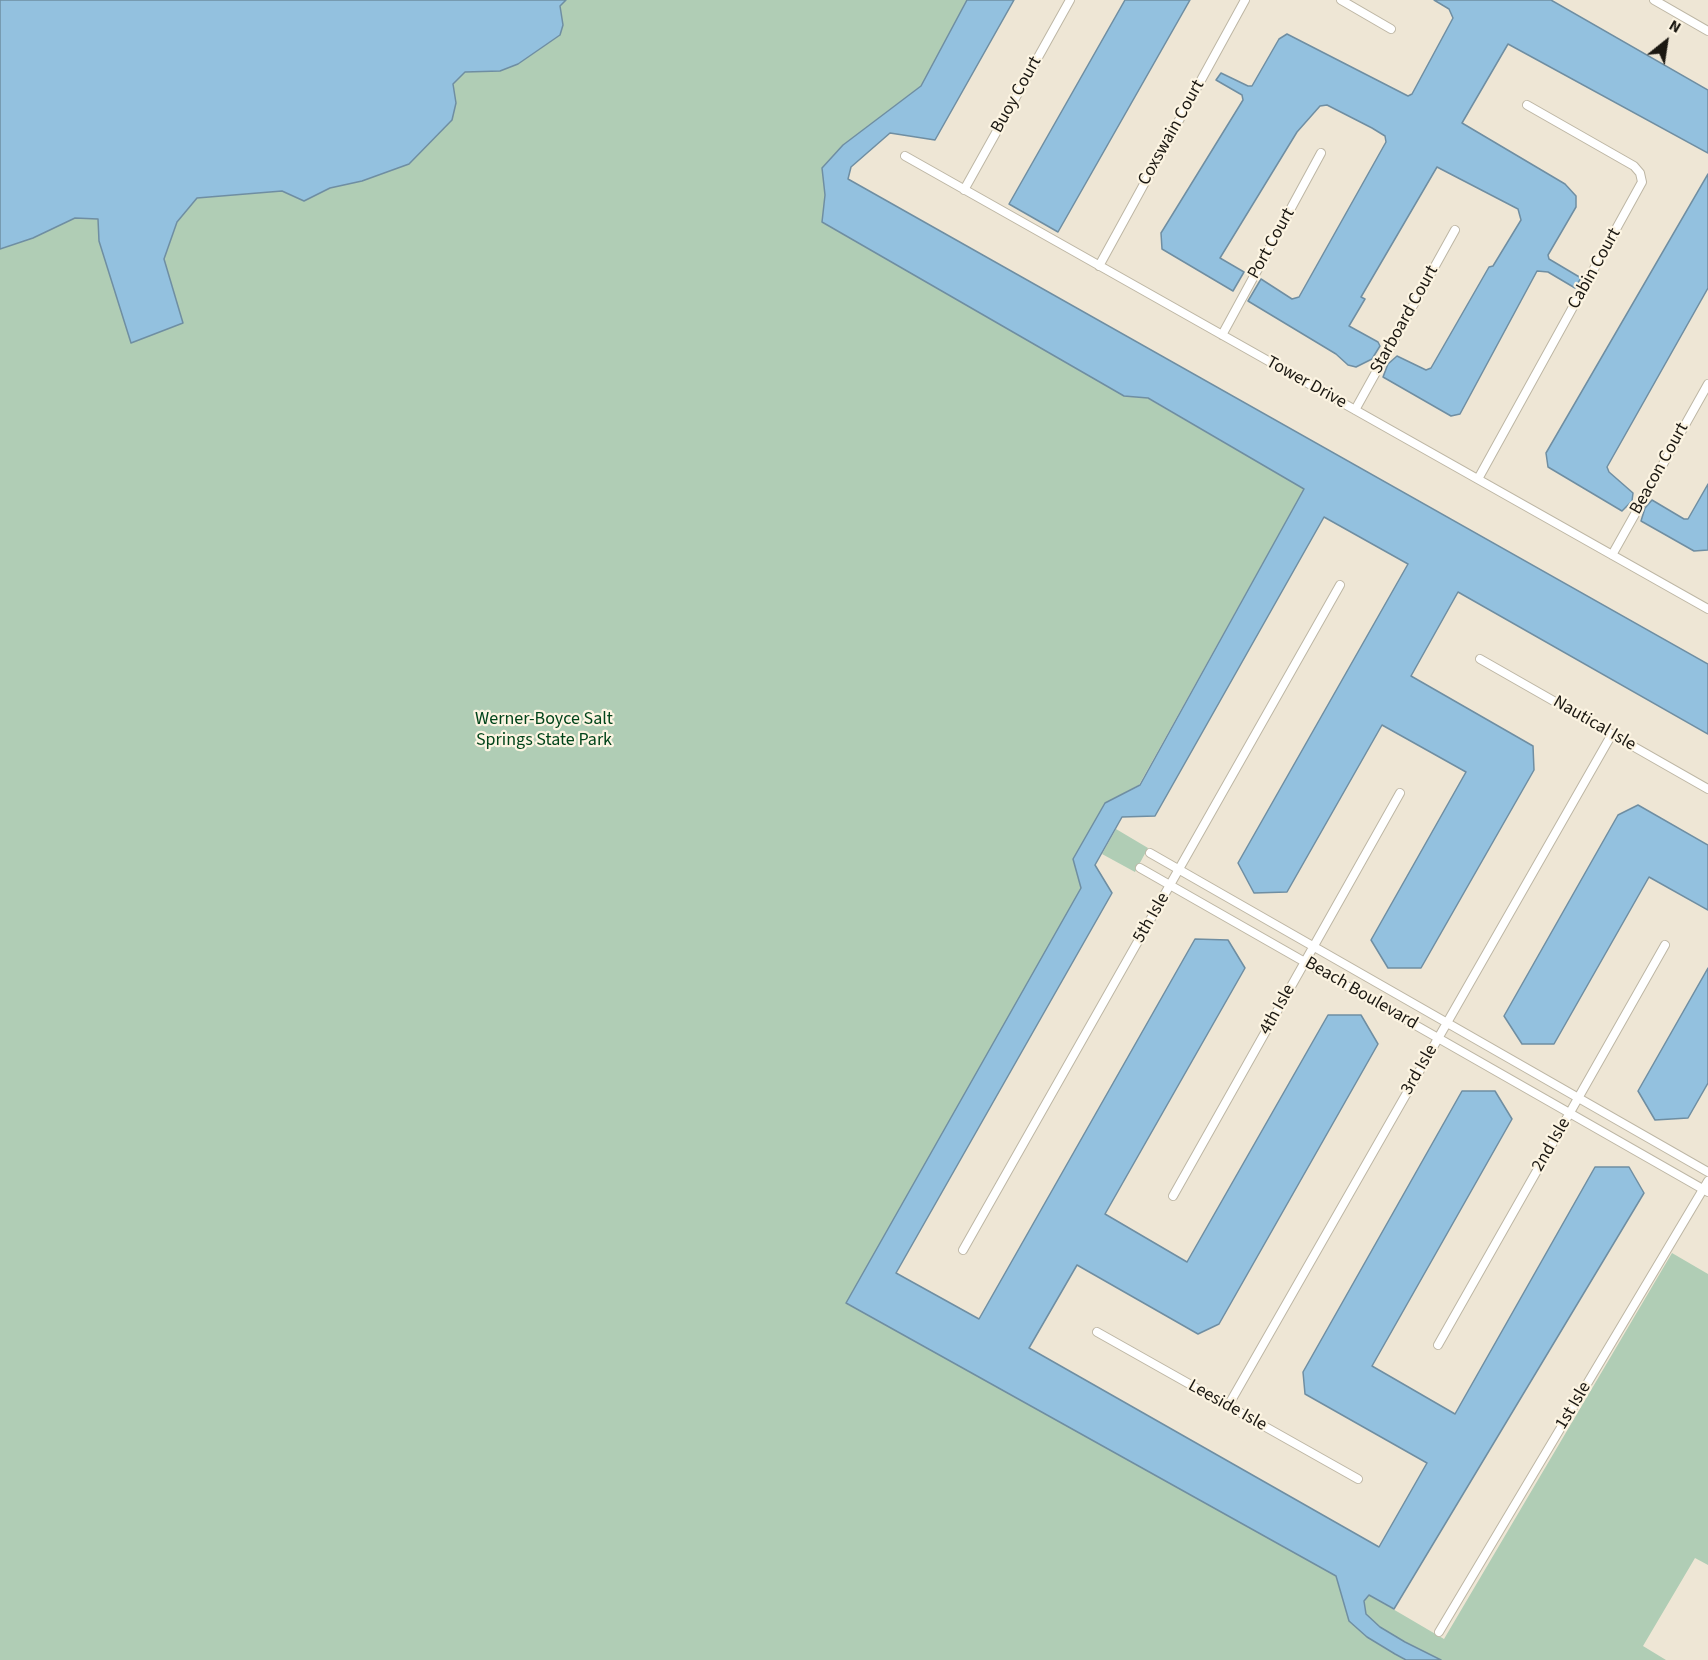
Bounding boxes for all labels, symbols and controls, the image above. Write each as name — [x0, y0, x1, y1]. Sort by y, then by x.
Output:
north arrow — [1636, 12, 1696, 72]
text: N — [1665, 14, 1685, 39]
street label: Buoy Court — [987, 53, 1047, 137]
street label: Coxswain Court — [1134, 77, 1210, 189]
street label: Port Court — [1244, 205, 1300, 283]
street label: Cabin Court — [1564, 225, 1626, 313]
street label: Starboard Court — [1366, 262, 1444, 378]
street label: Tower Drive — [1262, 352, 1350, 414]
street label: Beacon Court — [1626, 419, 1694, 519]
street label: Nautical Isle — [1549, 692, 1639, 756]
park label: Werner-Boyce Salt Springs State Park — [475, 709, 613, 752]
street label: 5th Isle — [1129, 889, 1175, 947]
street label: Beach Boulevard — [1301, 953, 1421, 1035]
street label: 4th Isle — [1255, 981, 1301, 1039]
street label: 3rd Isle — [1397, 1041, 1443, 1099]
street label: 2nd Isle — [1528, 1114, 1576, 1176]
street label: Leeside Isle — [1184, 1376, 1270, 1436]
street label: 1st Isle — [1551, 1378, 1597, 1434]

